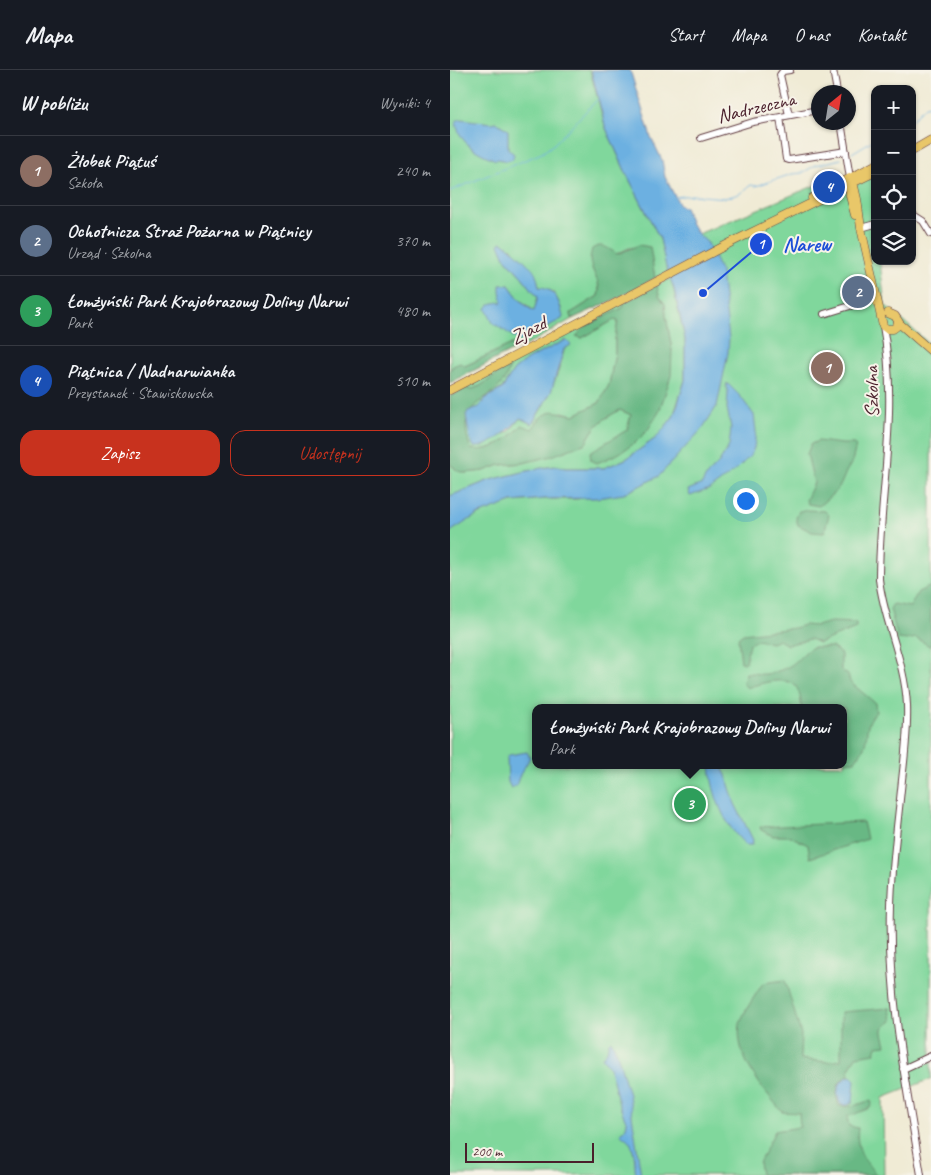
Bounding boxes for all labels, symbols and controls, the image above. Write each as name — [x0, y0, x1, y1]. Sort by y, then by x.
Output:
text: Mapa — [25, 20, 72, 50]
text: Start — [668, 24, 704, 46]
text: Mapa — [732, 24, 766, 46]
text: O nas — [794, 24, 830, 46]
text: Kontakt — [858, 24, 906, 46]
north arrow — [811, 85, 856, 130]
map controls — [871, 85, 916, 265]
button: + — [871, 85, 916, 130]
street label: Nadrzeczna — [715, 86, 799, 129]
text: W pobliżu — [20, 90, 87, 116]
text: Wyniki: 4 — [379, 93, 430, 113]
button: − — [871, 130, 916, 175]
text: Żłobek Piątuś — [67, 149, 155, 173]
text: 1 — [32, 161, 40, 181]
text: 240 m — [396, 161, 430, 181]
pin: 4 — [813, 168, 845, 206]
text: Szkoła — [67, 173, 102, 193]
button: locate — [871, 175, 916, 220]
text: Ochotnicza Straż Pożarna w Piątnicy — [67, 219, 311, 243]
button: layers — [871, 220, 916, 265]
callout: Narew — [748, 226, 841, 262]
text: 2 — [32, 231, 40, 251]
text: 370 m — [396, 231, 430, 251]
text: Narew — [783, 231, 833, 257]
text: 1 — [758, 235, 767, 254]
text: Urząd · Szkolna — [67, 243, 151, 263]
pin: 2 — [842, 273, 874, 311]
text: Łomżyński Park Krajobrazowy Doliny Narwi — [67, 289, 347, 313]
text: 3 — [32, 301, 40, 321]
text: 480 m — [396, 301, 430, 321]
street label: Zjazd — [506, 309, 553, 350]
text: Park — [67, 313, 92, 333]
pin: 1 — [811, 349, 843, 387]
text: Piątnica / Nadnarwianka — [67, 359, 234, 383]
street label: Szkolna — [859, 364, 884, 418]
text: 4 — [32, 371, 40, 391]
text: 510 m — [396, 371, 430, 391]
text: Przystanek · Stawiskowska — [67, 383, 213, 403]
button: Zapisz — [20, 430, 220, 476]
button: Udostępnij — [230, 430, 430, 476]
your location — [733, 488, 759, 514]
popup — [532, 704, 847, 769]
text: Łomżyński Park Krajobrazowy Doliny Narwi — [549, 715, 830, 739]
text: Park — [549, 739, 575, 759]
pin: 3 — [674, 785, 706, 823]
scale bar — [465, 1140, 594, 1163]
text: 200 m — [472, 1143, 502, 1160]

